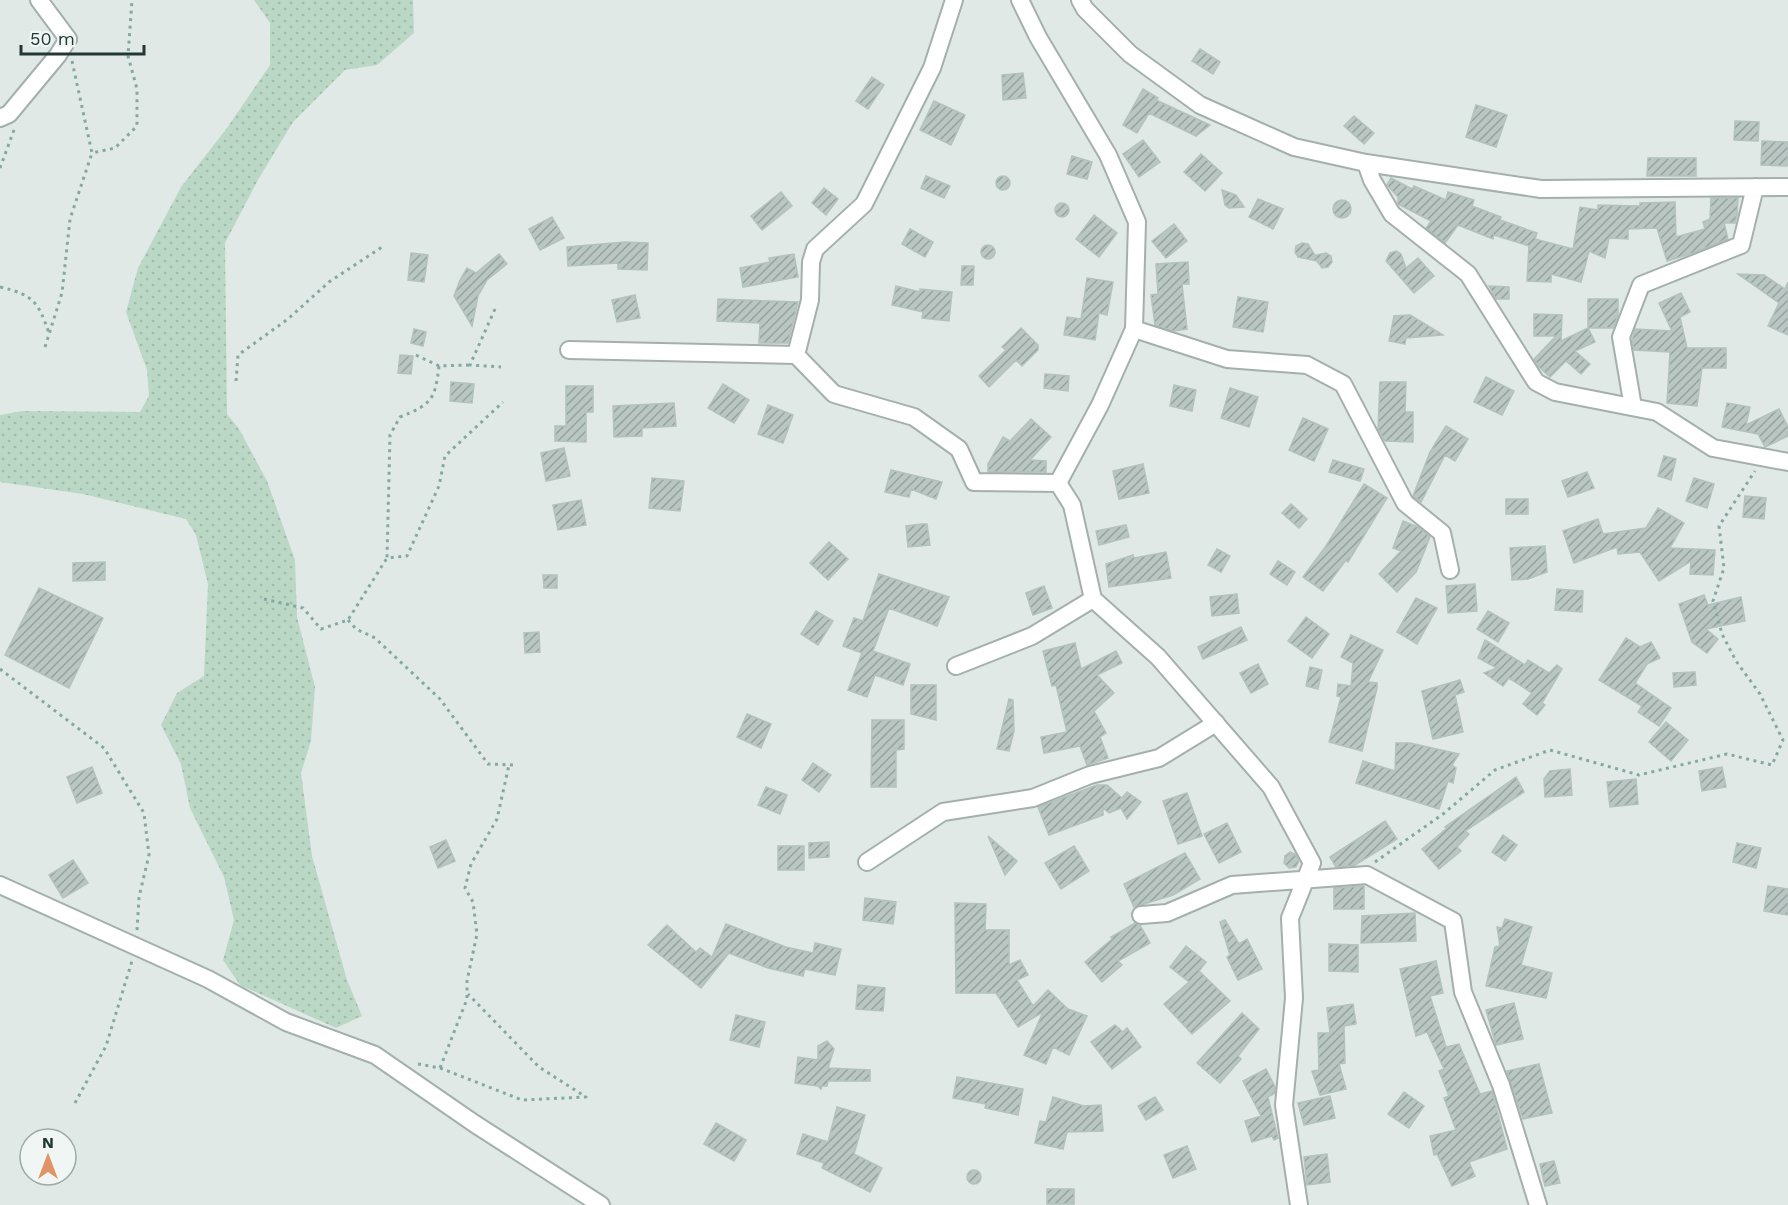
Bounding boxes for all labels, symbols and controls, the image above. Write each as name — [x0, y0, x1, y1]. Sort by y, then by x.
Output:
scale bar — [21, 18, 144, 56]
text: 50 m — [30, 28, 75, 49]
north arrow — [18, 1127, 78, 1187]
text: N — [42, 1133, 54, 1152]

